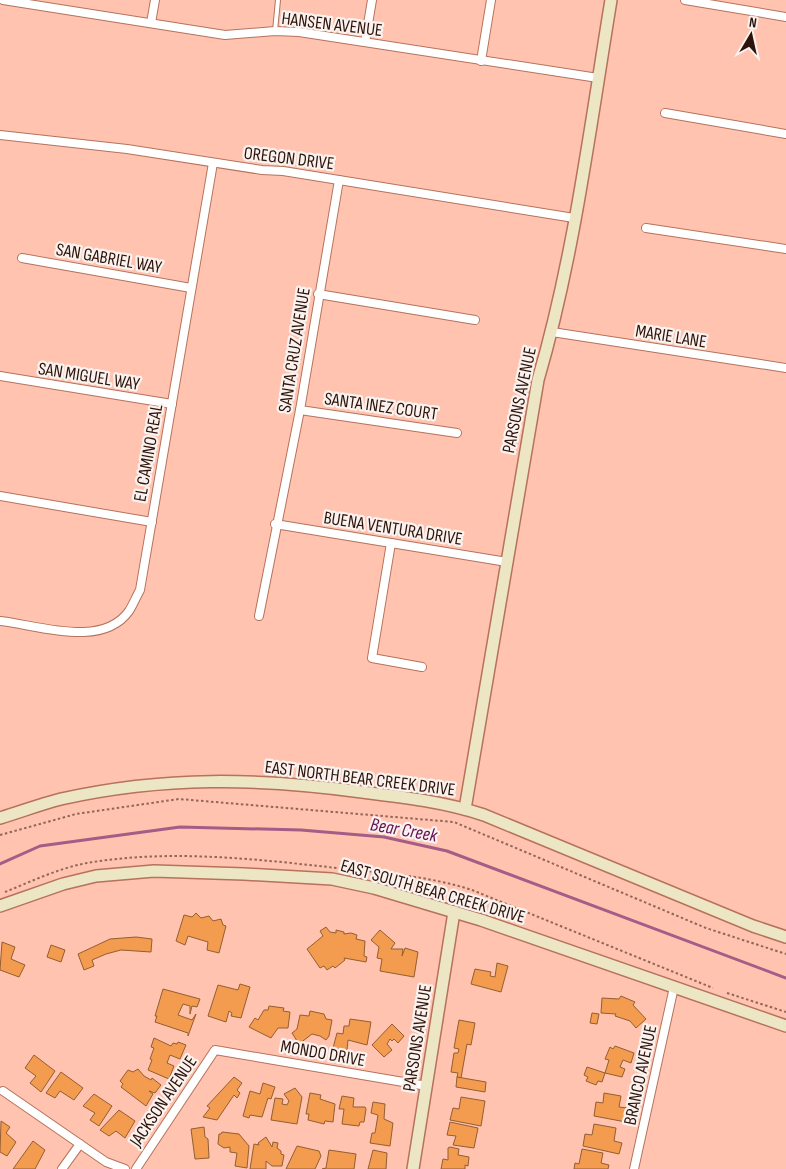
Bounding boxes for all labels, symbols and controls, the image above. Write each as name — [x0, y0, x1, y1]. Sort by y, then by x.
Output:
street label: HANSEN AVENUE — [280, 8, 384, 41]
north arrow — [726, 10, 776, 60]
text: N — [748, 14, 758, 32]
street label: OREGON DRIVE — [243, 143, 335, 174]
street label: SAN GABRIEL WAY — [54, 239, 164, 278]
street label: SANTA CRUZ AVENUE — [274, 286, 315, 414]
street label: MARIE LANE — [634, 321, 708, 352]
street label: PARSONS AVENUE — [498, 345, 541, 455]
street label: SAN MIGUEL WAY — [37, 358, 142, 395]
street label: SANTA INEZ COURT — [323, 388, 439, 425]
street label: EL CAMINO REAL — [130, 402, 167, 503]
street label: BUENA VENTURA DRIVE — [322, 507, 464, 550]
street label: EAST NORTH BEAR CREEK DRIVE — [264, 756, 456, 801]
water label: Bear Creek — [368, 813, 440, 848]
street label: EAST SOUTH BEAR CREEK DRIVE — [338, 855, 528, 928]
street label: PARSONS AVENUE — [399, 983, 436, 1093]
street label: BRANCO AVENUE — [620, 1023, 661, 1127]
street label: MONDO DRIVE — [279, 1036, 367, 1071]
street label: JACKSON AVENUE — [125, 1052, 201, 1151]

